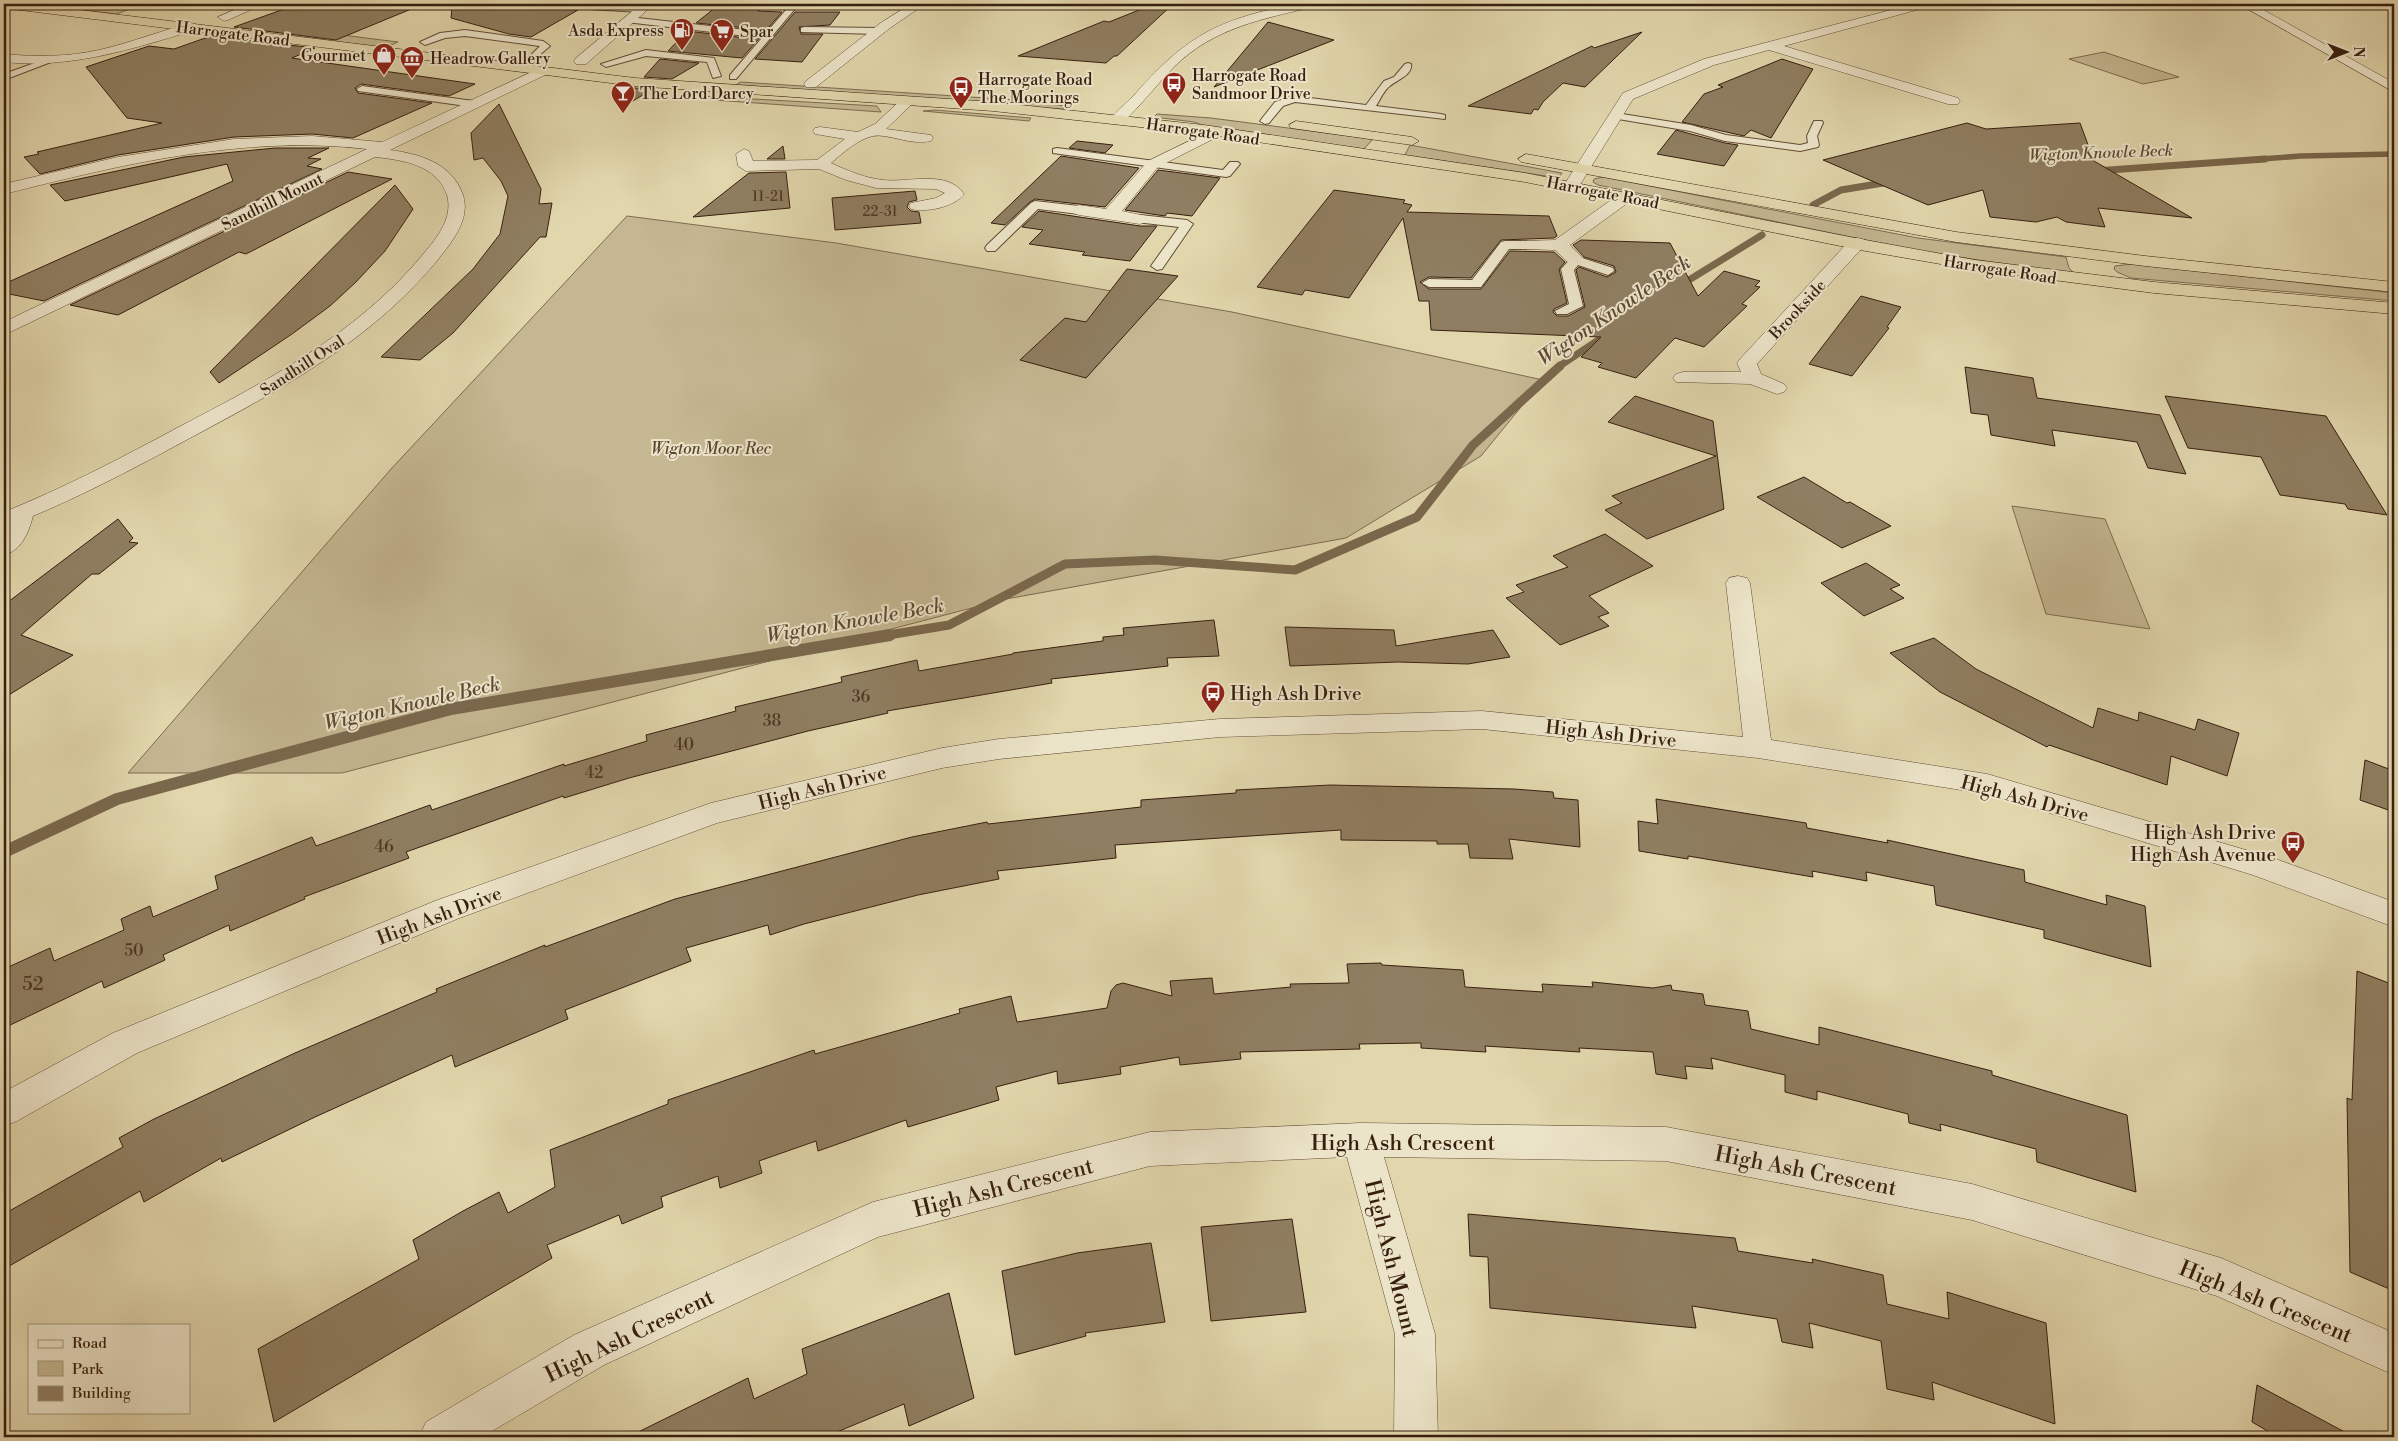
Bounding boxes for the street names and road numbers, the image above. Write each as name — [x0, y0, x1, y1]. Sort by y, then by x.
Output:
street label: Harrogate Road — [175, 17, 291, 51]
street label: Harrogate Road — [1145, 114, 1261, 150]
street label: Sandhill Mount — [218, 168, 327, 235]
street label: Harrogate Road — [1545, 172, 1661, 214]
street label: Harrogate Road — [1942, 251, 2058, 289]
street label: Brookside — [1764, 276, 1830, 344]
street label: Sandhill Oval — [257, 331, 349, 401]
street label: High Ash Drive — [1544, 715, 1678, 753]
street label: High Ash Drive — [756, 760, 889, 816]
street label: High Ash Drive — [1958, 770, 2091, 828]
street label: High Ash Drive — [374, 881, 505, 951]
street label: High Ash Crescent — [1311, 1130, 1496, 1157]
street label: High Ash Crescent — [1713, 1141, 1899, 1202]
street label: High Ash Crescent — [911, 1153, 1096, 1224]
street label: High Ash Mount — [1358, 1177, 1423, 1340]
street label: High Ash Crescent — [2175, 1255, 2356, 1350]
street label: High Ash Crescent — [541, 1284, 719, 1389]

